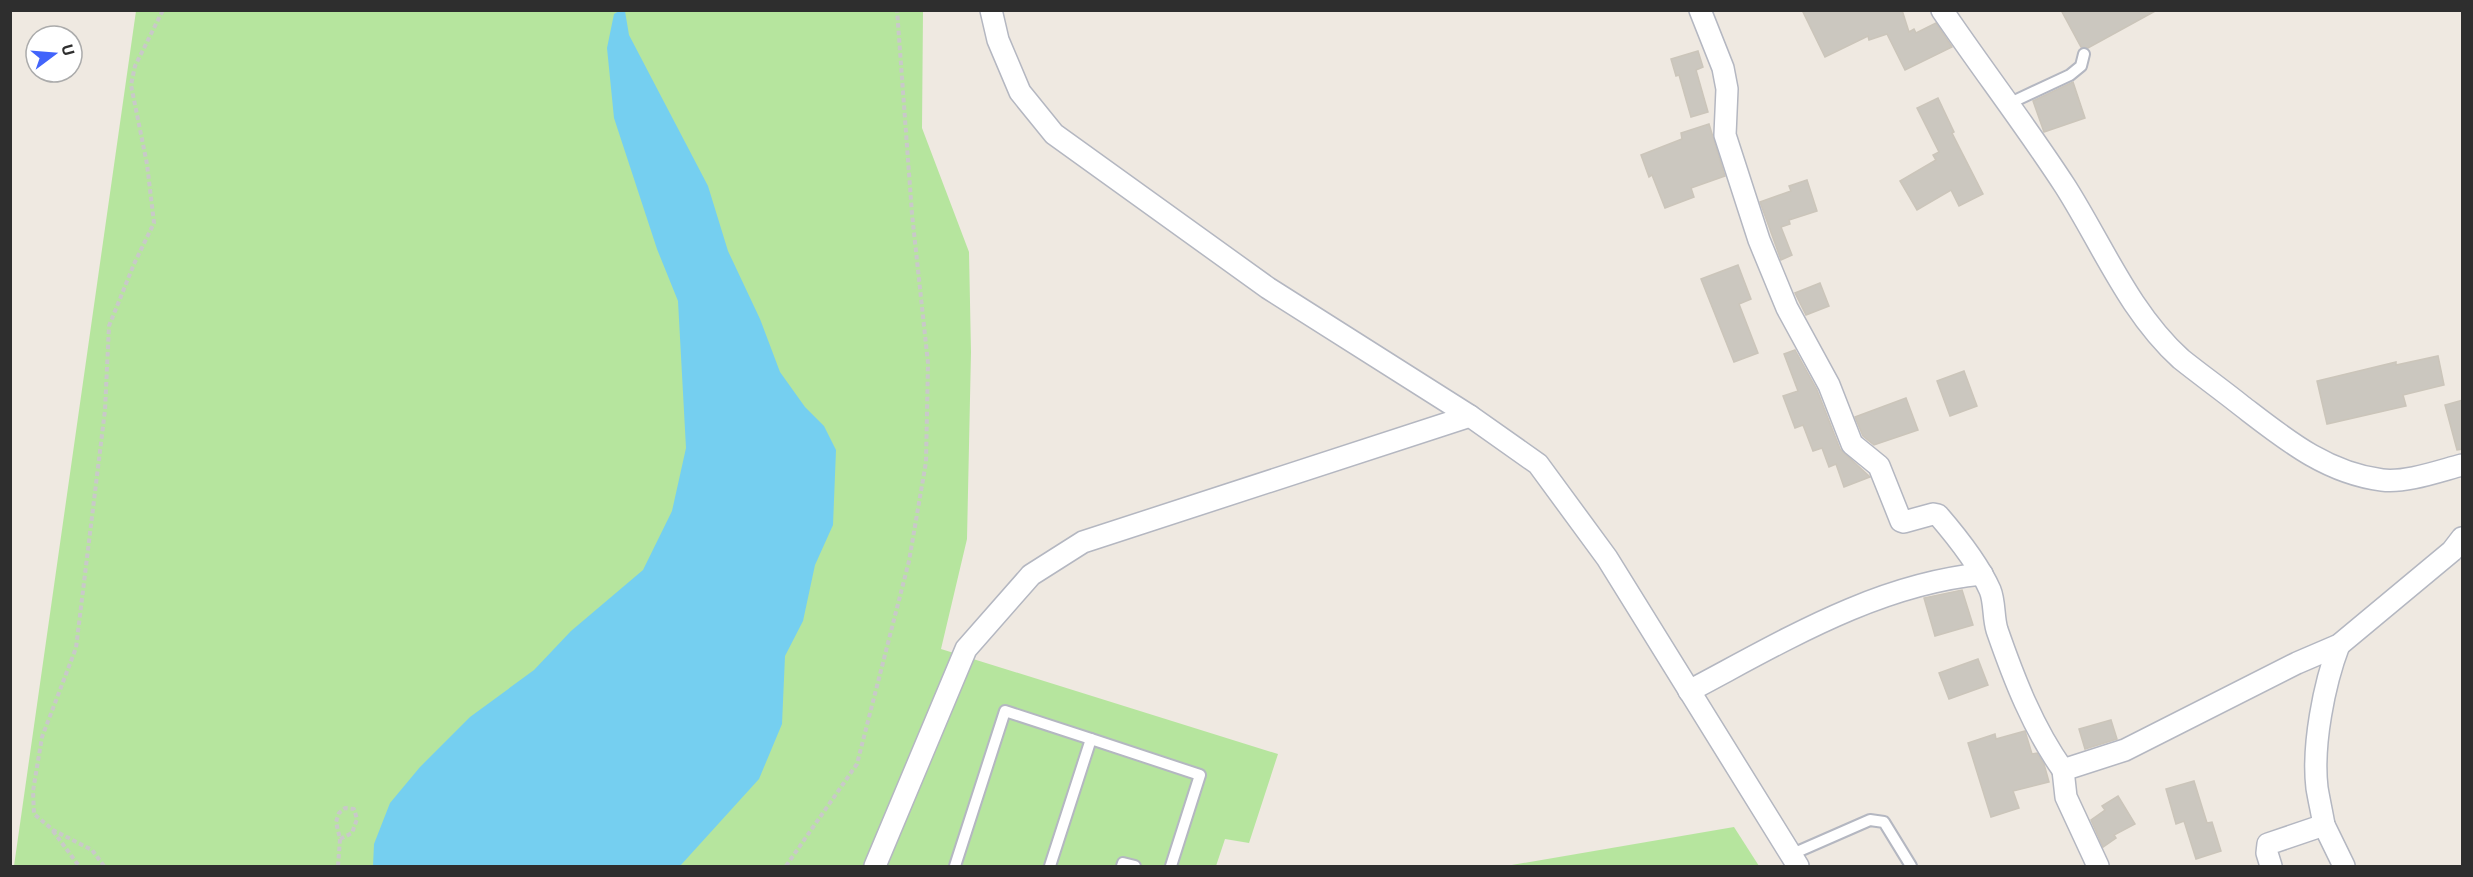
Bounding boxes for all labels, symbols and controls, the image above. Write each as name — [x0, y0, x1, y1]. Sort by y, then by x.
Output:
north arrow — [24, 24, 84, 84]
text: U — [58, 42, 80, 58]

